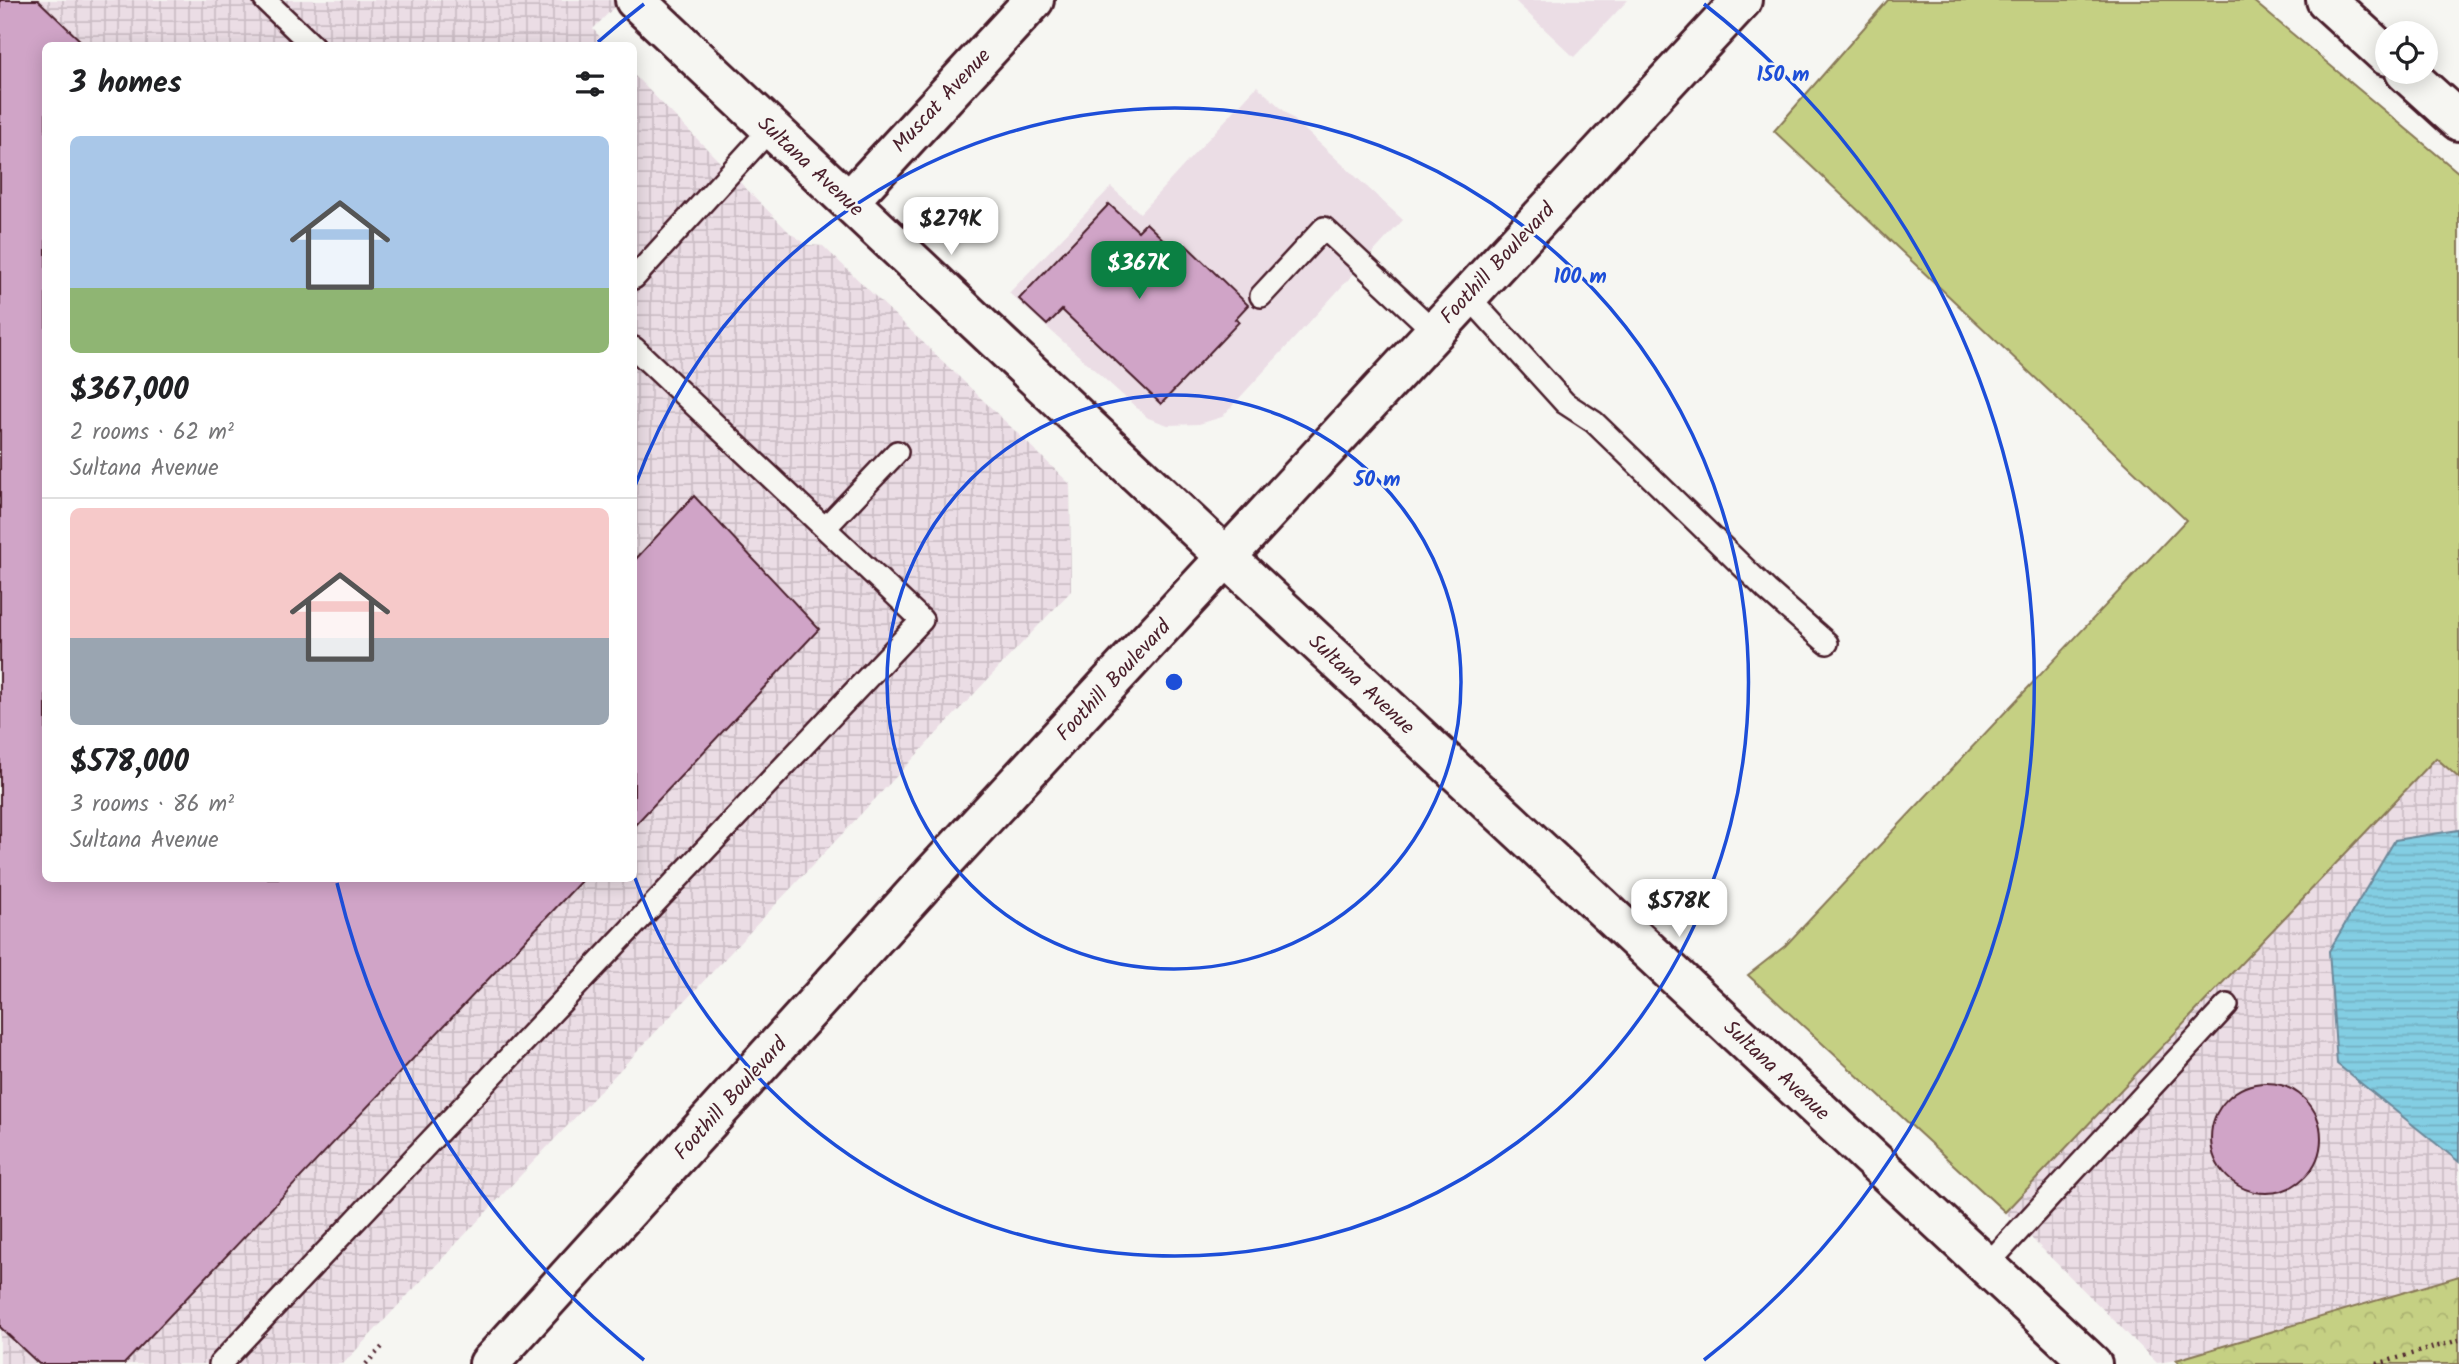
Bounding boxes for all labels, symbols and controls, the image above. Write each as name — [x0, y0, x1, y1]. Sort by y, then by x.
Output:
map controls — [2375, 21, 2438, 84]
button: locate — [2375, 21, 2438, 84]
street label: Muscat Avenue — [885, 41, 1000, 161]
text: 150 m — [1756, 59, 1810, 92]
text: 3 homes — [70, 60, 182, 108]
icon: filters — [571, 65, 609, 103]
street label: Sultana Avenue — [749, 109, 871, 226]
icon: home — [277, 182, 403, 308]
street label: Foothill Boulevard — [1433, 195, 1564, 333]
pin: $279K — [902, 198, 1000, 257]
text: $279K — [919, 202, 983, 238]
pin: $367K — [1090, 242, 1188, 301]
text: $367K — [1107, 246, 1171, 282]
text: 100 m — [1553, 261, 1607, 294]
text: $367,000 — [70, 367, 189, 415]
text: 2 rooms · 62 m² — [70, 415, 234, 451]
text: Sultana Avenue — [70, 451, 219, 487]
text: 50 m — [1353, 464, 1400, 497]
icon: home — [277, 554, 403, 680]
street label: Foothill Boulevard — [1049, 612, 1180, 750]
street label: Sultana Avenue — [1300, 627, 1422, 744]
centre of rings — [1162, 670, 1186, 694]
text: $578,000 — [70, 739, 189, 787]
text: 3 rooms · 86 m² — [70, 787, 234, 823]
text: Sultana Avenue — [70, 823, 219, 859]
pin: $578K — [1630, 880, 1728, 939]
text: $578K — [1647, 884, 1711, 920]
street label: Sultana Avenue — [1715, 1013, 1837, 1130]
street label: Foothill Boulevard — [666, 1029, 796, 1168]

